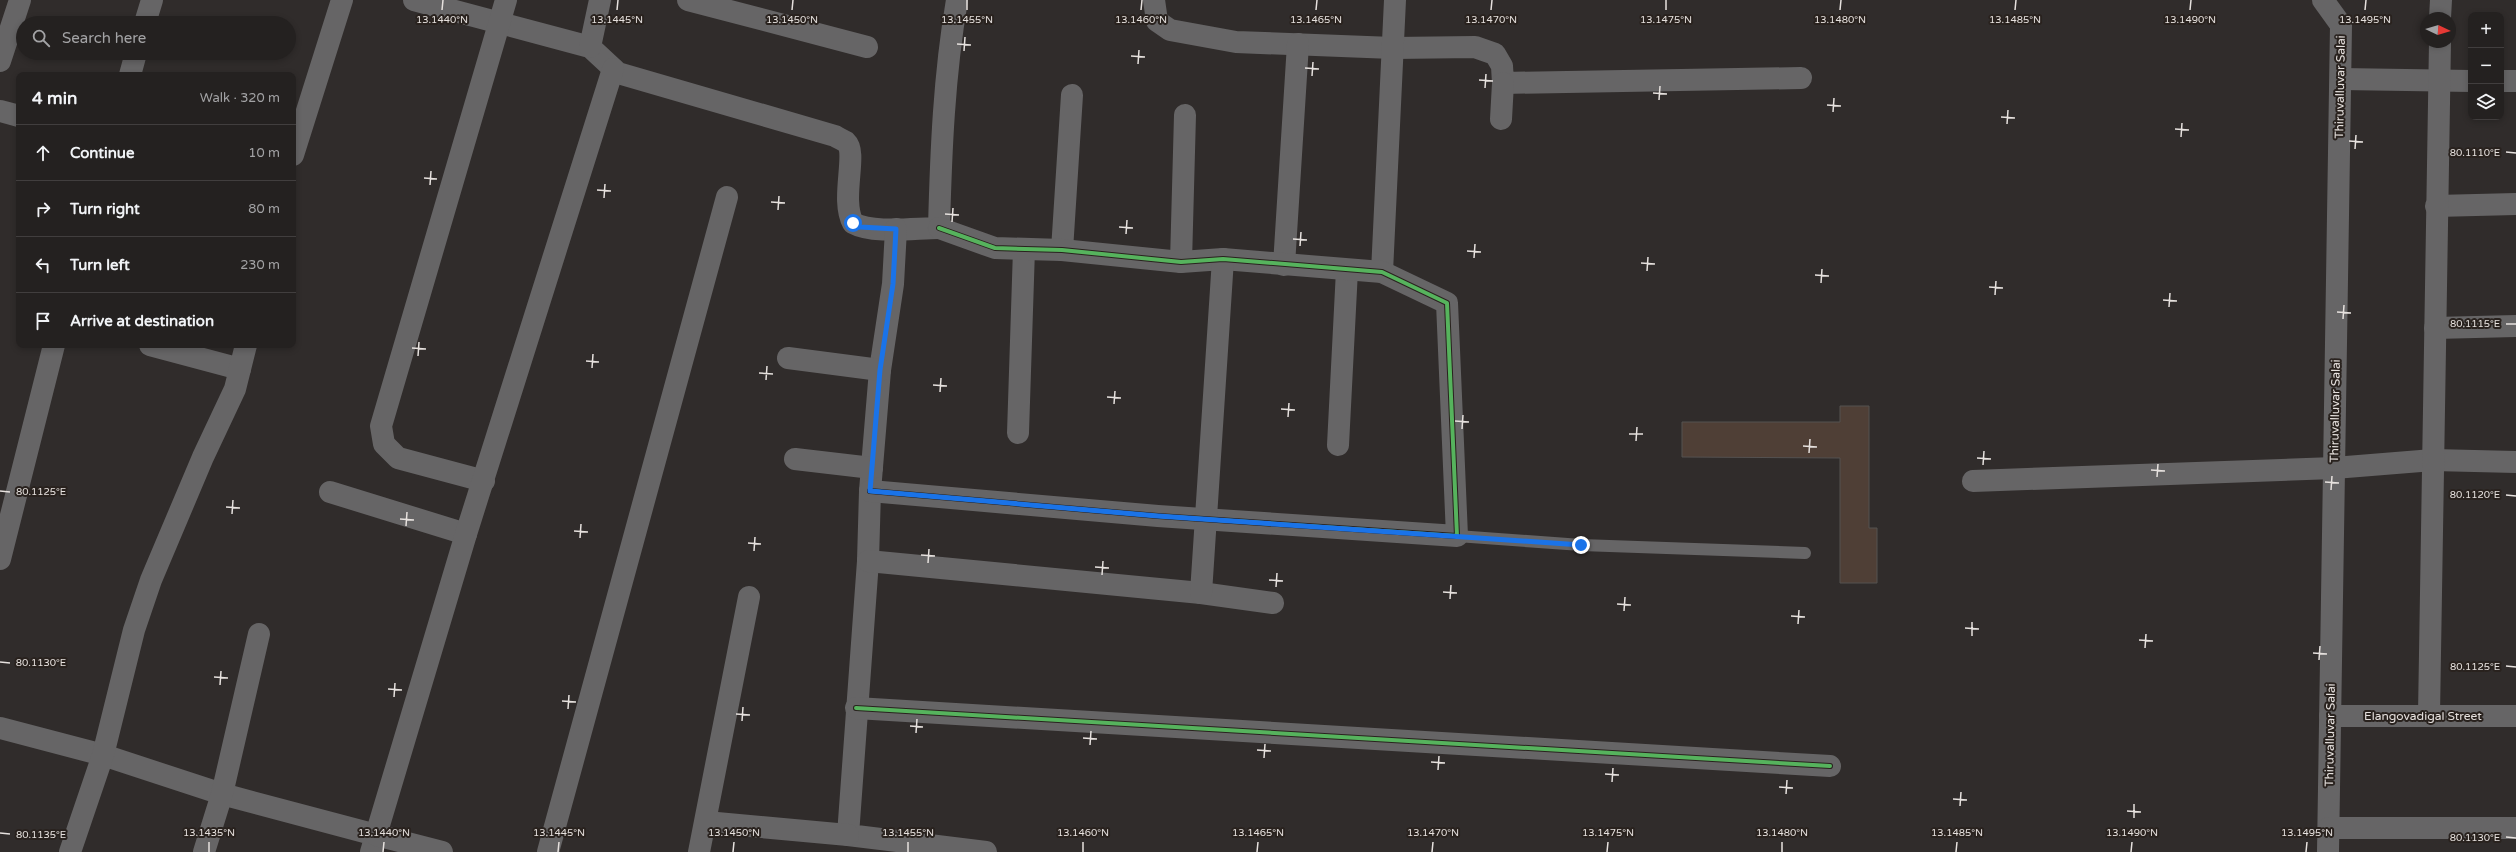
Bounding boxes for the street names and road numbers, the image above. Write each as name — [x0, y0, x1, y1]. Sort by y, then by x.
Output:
street label: Thiruvalluvar Salai — [2332, 35, 2348, 139]
street label: Thiruvalluvar Salai — [2327, 359, 2343, 463]
street label: Thiruvalluvar Salai — [2322, 683, 2338, 787]
street label: Elangovadigal Street — [2364, 709, 2482, 723]

